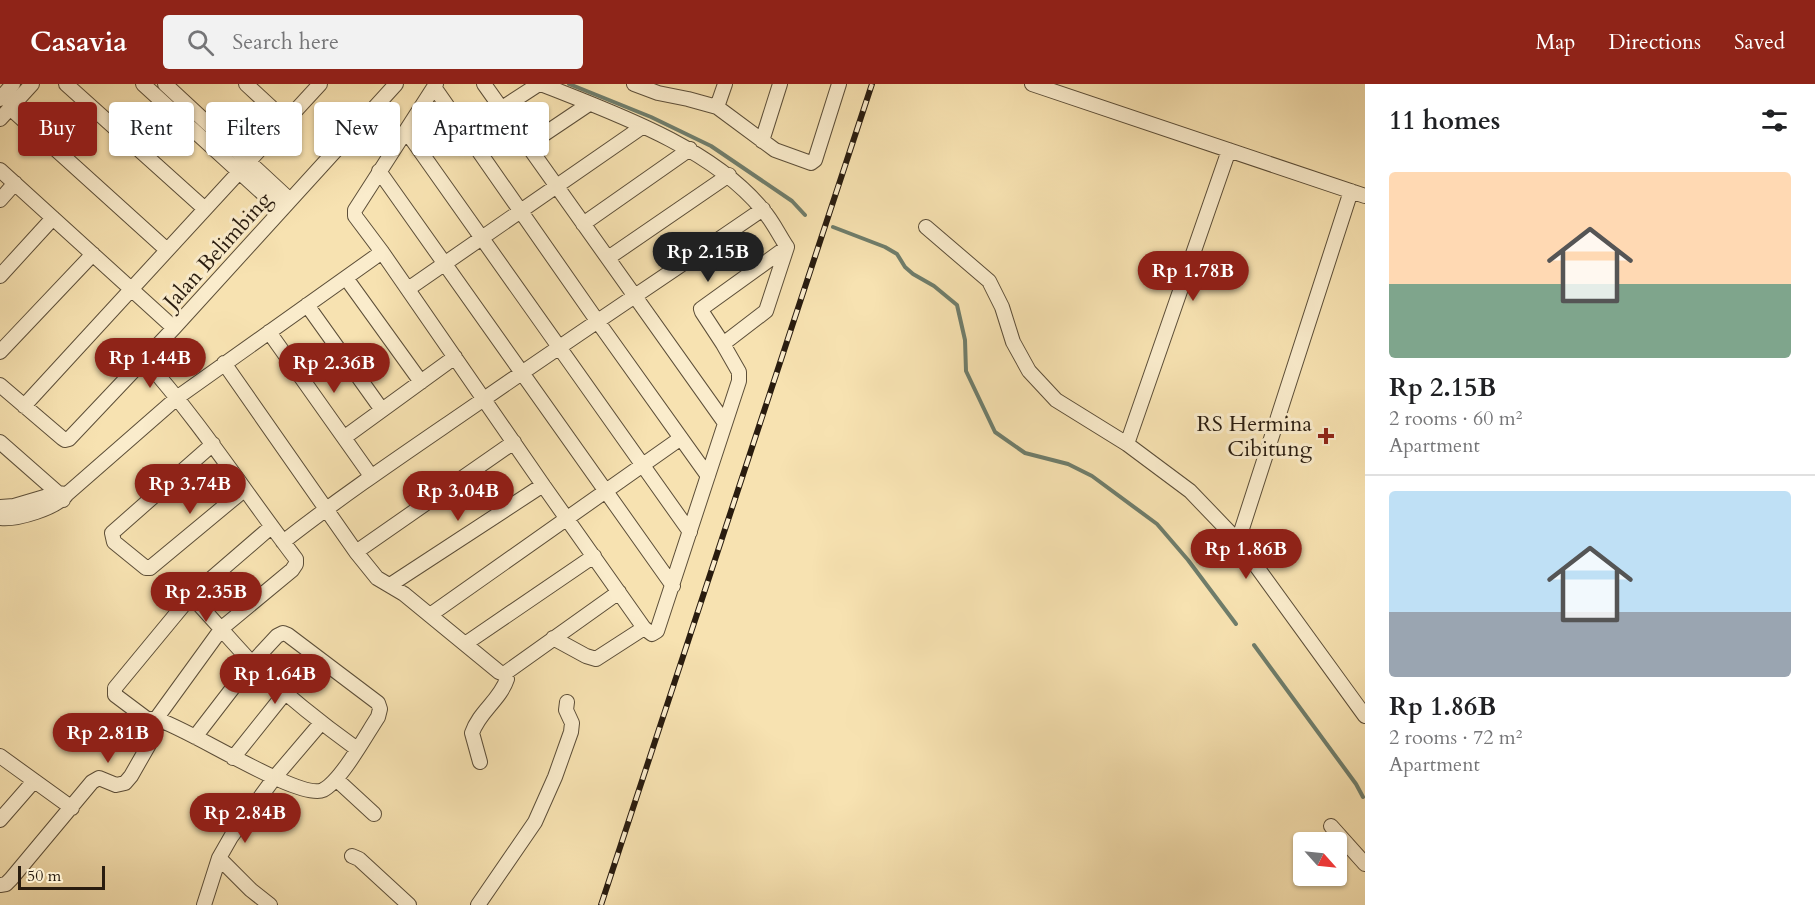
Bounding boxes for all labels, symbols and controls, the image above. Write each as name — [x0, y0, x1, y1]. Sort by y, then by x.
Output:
search box — [163, 15, 583, 69]
text: Casavia — [30, 23, 127, 61]
icon: search — [184, 26, 217, 59]
text: Search here — [232, 27, 339, 57]
text: Map — [1535, 28, 1575, 57]
text: Directions — [1608, 28, 1701, 57]
text: Saved — [1734, 28, 1785, 57]
chip: Buy — [18, 102, 97, 156]
chip: Rent — [109, 102, 194, 156]
chip: Filters — [206, 102, 302, 156]
chip: New — [314, 102, 400, 156]
chip: Apartment — [412, 102, 549, 156]
text: 11 homes — [1389, 103, 1500, 138]
icon: filters — [1758, 104, 1791, 137]
street label: Jalan Belimbing — [155, 185, 279, 318]
icon: home — [1536, 211, 1644, 319]
pin: Rp 2.15B — [646, 232, 770, 283]
text: Rp 2.15B — [667, 238, 749, 265]
pin: Rp 1.78B — [1131, 251, 1255, 302]
text: Rp 1.78B — [1152, 257, 1234, 284]
pin: Rp 1.44B — [88, 338, 212, 389]
pin: Rp 2.36B — [272, 343, 396, 394]
text: Rp 1.44B — [109, 344, 191, 371]
text: Rp 2.36B — [293, 349, 375, 376]
text: Rp 2.15B — [1389, 370, 1496, 405]
text: 2 rooms · 60 m² — [1389, 405, 1522, 432]
place label: RS Hermina Cibitung — [1197, 409, 1313, 464]
marker: RS Hermina Cibitung — [1317, 427, 1335, 445]
text: Apartment — [1389, 432, 1480, 459]
pin: Rp 3.74B — [128, 464, 252, 515]
text: Rp 3.74B — [149, 470, 231, 497]
pin: Rp 3.04B — [396, 471, 520, 522]
text: Rp 3.04B — [417, 477, 499, 504]
pin: Rp 1.86B — [1184, 529, 1308, 580]
icon: home — [1536, 530, 1644, 638]
text: Rp 1.86B — [1205, 535, 1287, 562]
pin: Rp 2.35B — [144, 572, 268, 623]
text: Rp 2.35B — [165, 578, 247, 605]
pin: Rp 1.64B — [213, 654, 337, 705]
text: Rp 1.64B — [234, 660, 316, 687]
text: Rp 1.86B — [1389, 689, 1496, 724]
pin: Rp 2.81B — [46, 713, 170, 764]
text: Rp 2.81B — [67, 719, 149, 746]
text: 2 rooms · 72 m² — [1389, 724, 1522, 751]
text: Apartment — [1389, 751, 1480, 778]
pin: Rp 2.84B — [183, 793, 307, 844]
text: Rp 2.84B — [204, 799, 286, 826]
north arrow — [1293, 832, 1347, 886]
map controls — [1293, 832, 1347, 886]
scale bar — [18, 863, 105, 890]
text: 50 m — [27, 865, 61, 887]

